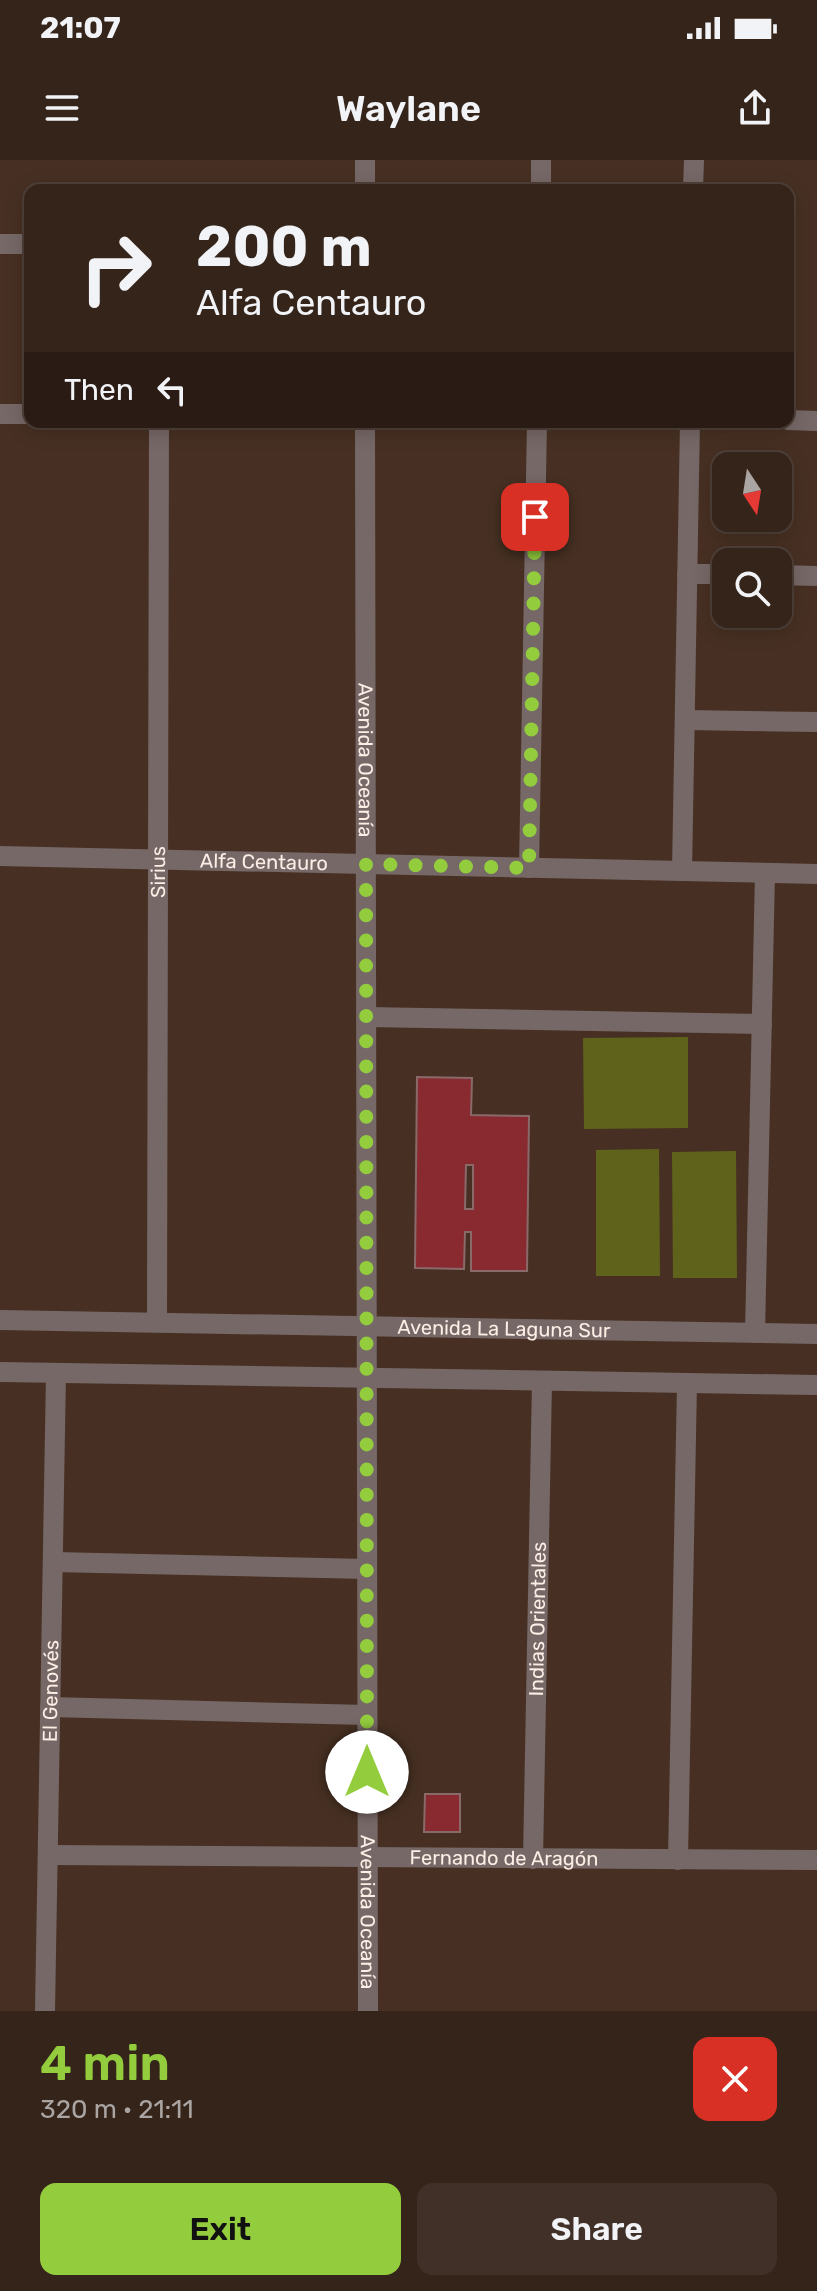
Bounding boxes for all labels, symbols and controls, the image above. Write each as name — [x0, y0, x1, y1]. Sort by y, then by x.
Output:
text: 21:07 — [40, 10, 121, 46]
icon: menu — [40, 86, 84, 130]
icon: share — [733, 86, 777, 130]
text: Waylane — [336, 87, 481, 130]
text: 200 m — [196, 214, 372, 280]
icon: right — [64, 216, 168, 320]
text: Alfa Centauro — [196, 281, 426, 324]
icon: left — [150, 368, 194, 412]
text: Then — [64, 372, 134, 408]
north arrow — [712, 452, 792, 532]
map controls — [712, 452, 792, 628]
pin — [501, 483, 569, 551]
icon: arrive — [513, 495, 557, 539]
button: search — [712, 548, 792, 628]
street label: Avenida Oceanía — [353, 683, 378, 837]
street label: Sirius — [146, 846, 170, 898]
street label: Alfa Centauro — [200, 848, 328, 875]
street label: Avenida La Laguna Sur — [397, 1315, 611, 1342]
street label: Indias Orientales — [524, 1541, 551, 1697]
street label: El Genovés — [38, 1640, 63, 1742]
position arrow — [325, 1730, 409, 1814]
street label: Avenida Oceanía — [356, 1835, 380, 1989]
street label: Fernando de Aragón — [410, 1845, 598, 1871]
text: 4 min — [40, 2035, 170, 2092]
button: close — [693, 2037, 777, 2121]
text: 320 m · 21:11 — [40, 2094, 194, 2125]
button: Exit — [40, 2183, 401, 2275]
button: Share — [417, 2183, 777, 2275]

